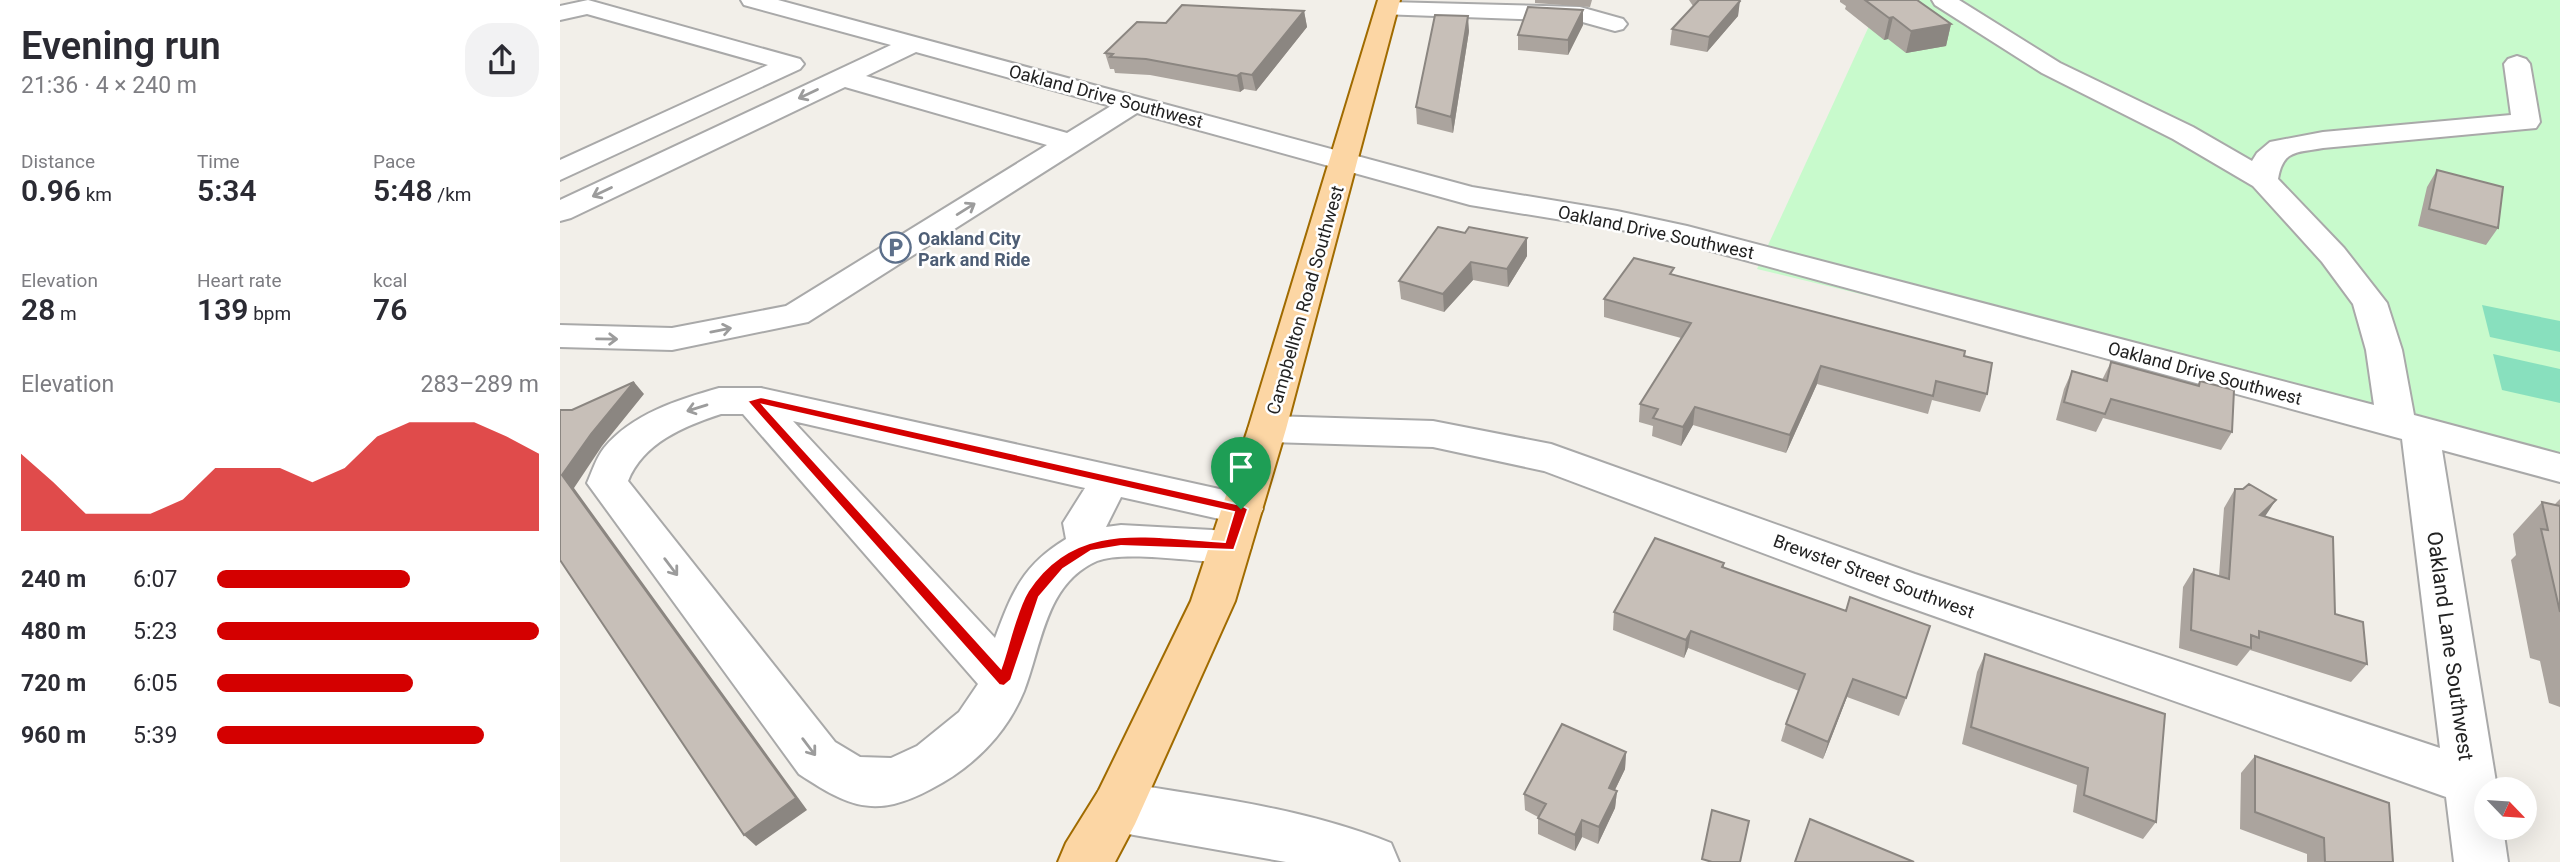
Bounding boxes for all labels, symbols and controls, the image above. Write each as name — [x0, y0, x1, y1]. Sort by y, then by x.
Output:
button: share — [465, 23, 539, 97]
text: Evening run — [21, 24, 221, 68]
street label: Oakland Drive Southwest — [1007, 60, 1205, 132]
text: 21:36 · 4 × 240 m — [21, 72, 197, 99]
one-way arrow — [798, 88, 819, 101]
text: Distance — [21, 150, 95, 173]
text: Time — [197, 150, 240, 173]
text: Pace — [373, 150, 415, 173]
text: 0.96 — [21, 173, 81, 208]
text: 5:34 — [197, 173, 257, 208]
text: 5:48 — [373, 173, 433, 208]
text: km — [81, 183, 112, 206]
text: /km — [433, 183, 471, 206]
street label: Campbellton Road Southwest — [1262, 183, 1348, 417]
one-way arrow — [592, 186, 613, 199]
one-way arrow — [955, 201, 975, 215]
street label: Oakland Drive Southwest — [1556, 201, 1756, 263]
place label: Oakland City Park and Ride — [918, 228, 1031, 270]
parking icon: Oakland City Park and Ride — [878, 231, 912, 265]
text: Elevation — [21, 269, 98, 292]
text: Heart rate — [197, 269, 282, 292]
text: kcal — [373, 269, 407, 292]
text: 28 — [21, 292, 55, 327]
text: 139 — [197, 292, 248, 327]
text: 76 — [373, 292, 407, 327]
text: m — [55, 302, 77, 325]
text: bpm — [248, 302, 291, 325]
one-way arrow — [709, 322, 732, 336]
one-way arrow — [595, 332, 618, 346]
street label: Oakland Drive Southwest — [2106, 337, 2304, 409]
text: Elevation — [21, 371, 114, 398]
text: 283–289 m — [420, 371, 539, 398]
one-way arrow — [686, 403, 708, 416]
pin — [1211, 437, 1271, 509]
icon: arrive — [1222, 448, 1260, 486]
street label: Brewster Street Southwest — [1771, 530, 1977, 622]
street label: Oakland Lane Southwest — [2422, 530, 2478, 762]
one-way arrow — [663, 557, 678, 575]
text: 240 m — [21, 566, 86, 593]
text: 6:07 — [133, 566, 177, 593]
text: 480 m — [21, 618, 86, 645]
text: 5:23 — [133, 618, 177, 645]
text: 720 m — [21, 670, 86, 697]
text: 6:05 — [133, 670, 177, 697]
text: 960 m — [21, 722, 86, 749]
text: 5:39 — [133, 722, 177, 749]
one-way arrow — [801, 738, 816, 757]
north arrow — [2474, 777, 2538, 840]
map controls — [2474, 777, 2537, 840]

